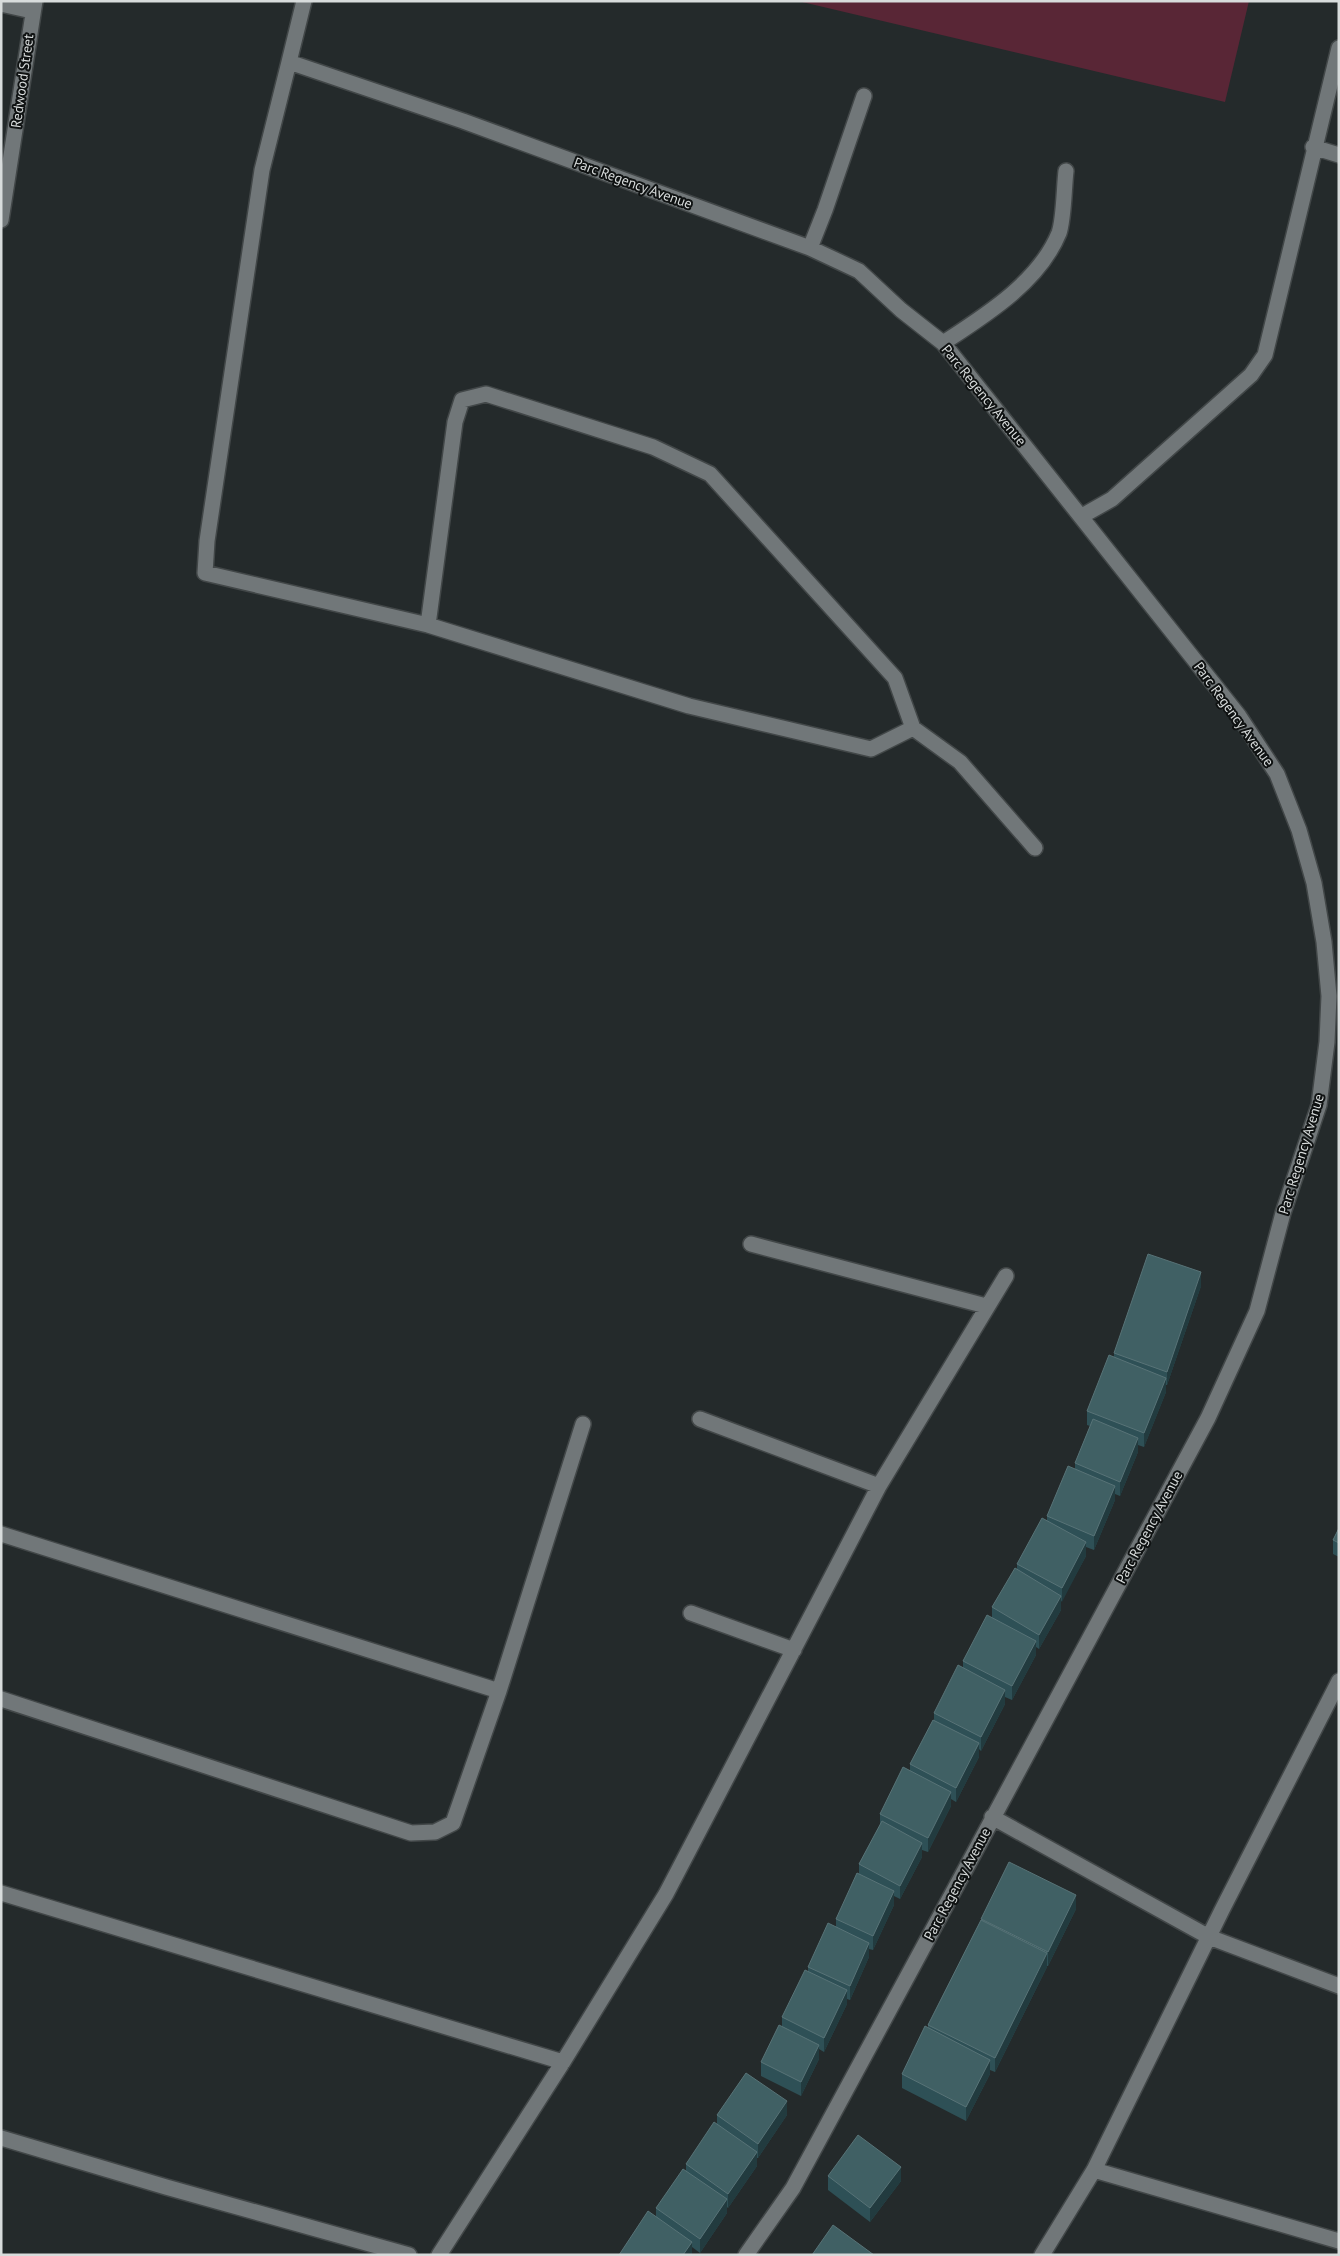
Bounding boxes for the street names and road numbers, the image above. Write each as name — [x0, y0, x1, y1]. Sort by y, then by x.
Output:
street label: Redwood Street — [7, 33, 38, 129]
street label: Parc Regency Avenue — [571, 153, 695, 213]
street label: Parc Regency Avenue — [938, 341, 1030, 449]
street label: Parc Regency Avenue — [1190, 658, 1278, 770]
street label: Parc Regency Avenue — [1274, 1092, 1328, 1216]
street label: Parc Regency Avenue — [1112, 1468, 1186, 1586]
street label: Parc Regency Avenue — [920, 1825, 994, 1943]

